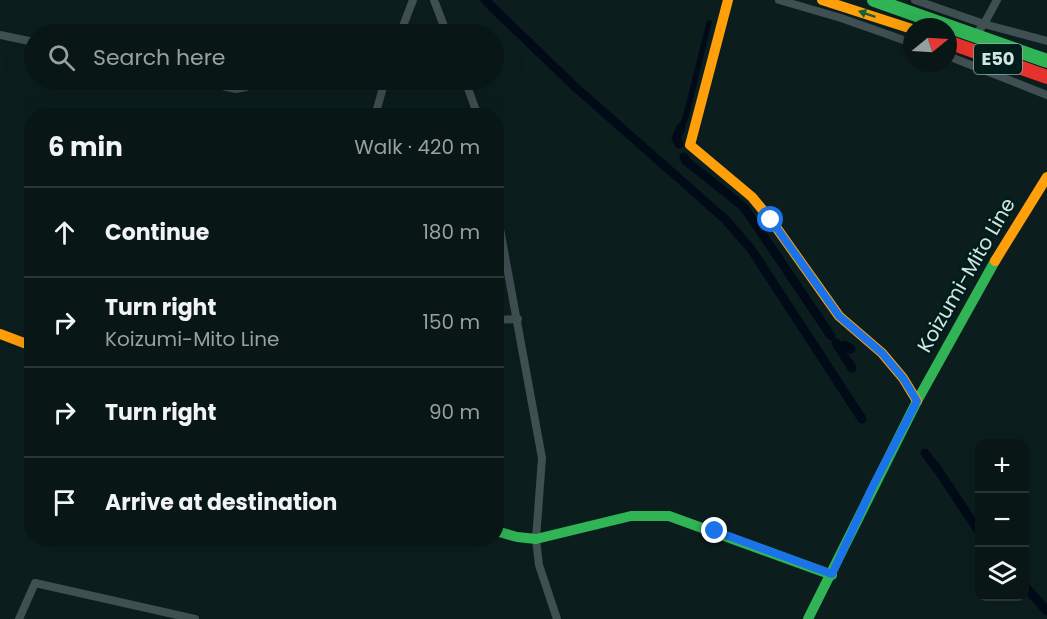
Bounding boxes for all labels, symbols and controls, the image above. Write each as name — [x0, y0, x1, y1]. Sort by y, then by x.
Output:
one-way arrow — [858, 9, 876, 19]
north arrow — [903, 18, 957, 72]
search box — [24, 24, 504, 90]
icon: search — [45, 41, 78, 74]
text: Search here — [93, 42, 226, 73]
road number: E50 — [974, 44, 1022, 74]
text: 6 min — [48, 129, 123, 165]
text: Walk · 420 m — [354, 133, 480, 161]
street label: Koizumi-Mito Line — [910, 192, 1022, 358]
route start — [757, 206, 783, 232]
icon: ahead — [48, 216, 81, 249]
text: Continue — [105, 217, 209, 248]
text: 180 m — [422, 218, 480, 246]
text: Turn right — [105, 292, 216, 323]
icon: right — [48, 306, 81, 339]
text: 150 m — [423, 308, 480, 336]
text: Koizumi-Mito Line — [105, 325, 279, 353]
icon: right — [48, 396, 81, 429]
text: Turn right — [105, 397, 216, 428]
text: 90 m — [429, 398, 480, 426]
map controls — [975, 439, 1029, 601]
button: + — [975, 439, 1029, 493]
icon: arrive — [48, 486, 81, 519]
text: Arrive at destination — [105, 487, 337, 518]
button: − — [975, 493, 1029, 547]
route end — [701, 517, 727, 543]
button: layers — [975, 547, 1029, 601]

